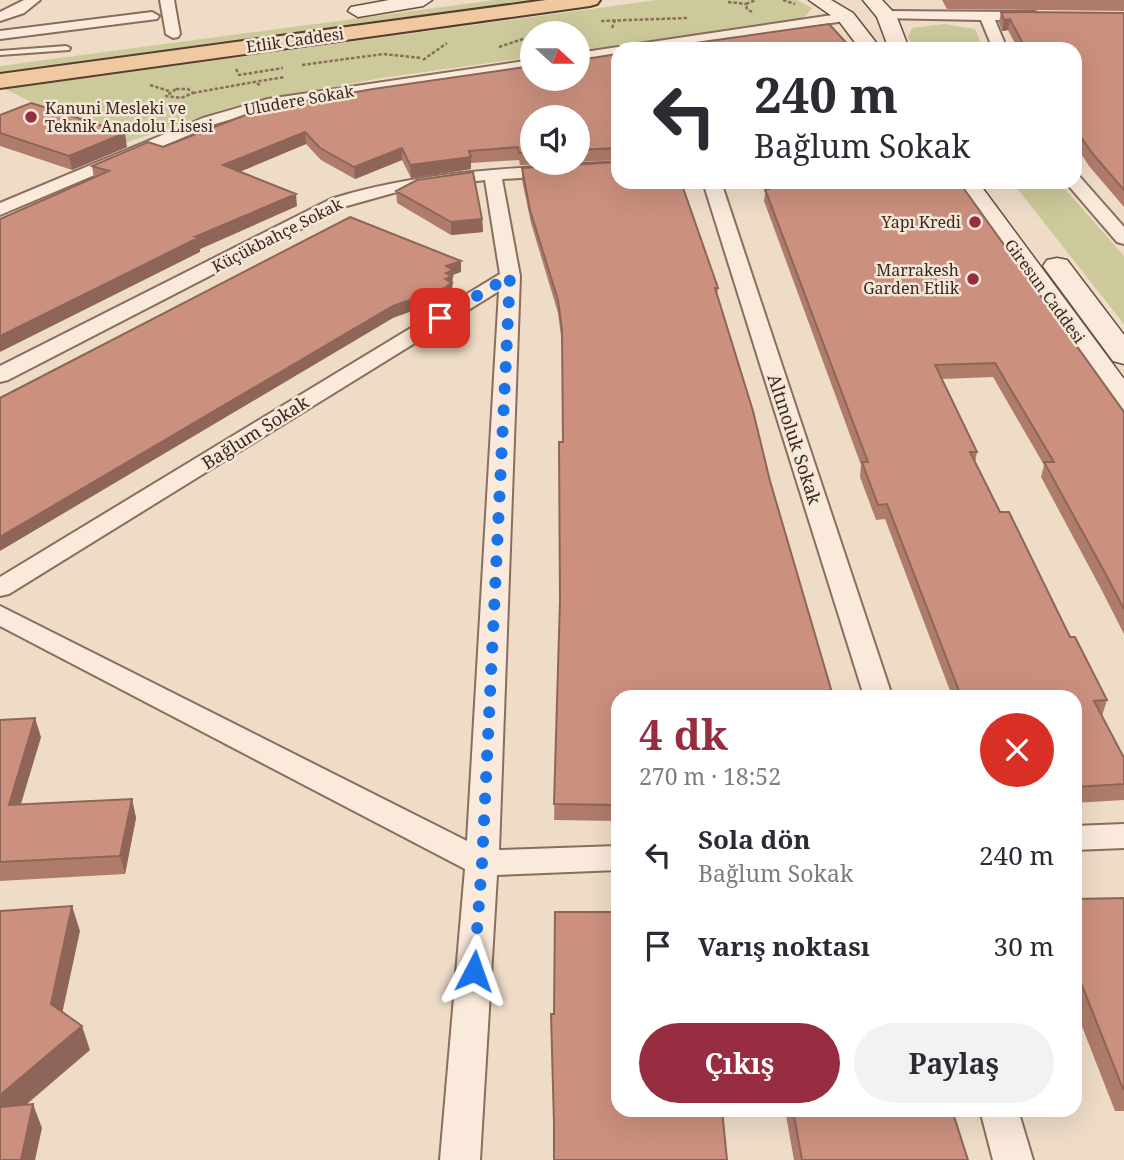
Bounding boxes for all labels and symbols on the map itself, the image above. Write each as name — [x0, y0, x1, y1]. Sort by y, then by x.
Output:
north arrow — [520, 21, 590, 91]
street label: Etlik Caddesi — [245, 22, 345, 58]
street label: Uludere Sokak — [242, 79, 356, 120]
place label: Kanuni Mesleki ve Teknik Anadolu Lisesi — [45, 97, 213, 137]
marker: Kanuni Mesleki ve Teknik Anadolu Lisesi — [23, 109, 39, 125]
street label: Küçükbahçe Sokak — [208, 192, 347, 277]
place label: Yapı Kredi — [881, 211, 961, 233]
marker: Yapı Kredi — [967, 214, 983, 230]
street label: Giresun Caddesi — [1000, 234, 1090, 348]
place label: Marrakesh Garden Etlik — [863, 259, 960, 299]
marker: Marrakesh Garden Etlik — [965, 271, 981, 287]
pin — [410, 288, 470, 348]
street label: Altınoluk Sokak — [763, 371, 828, 508]
street label: Bağlum Sokak — [197, 389, 313, 474]
position arrow — [437, 934, 511, 1008]

